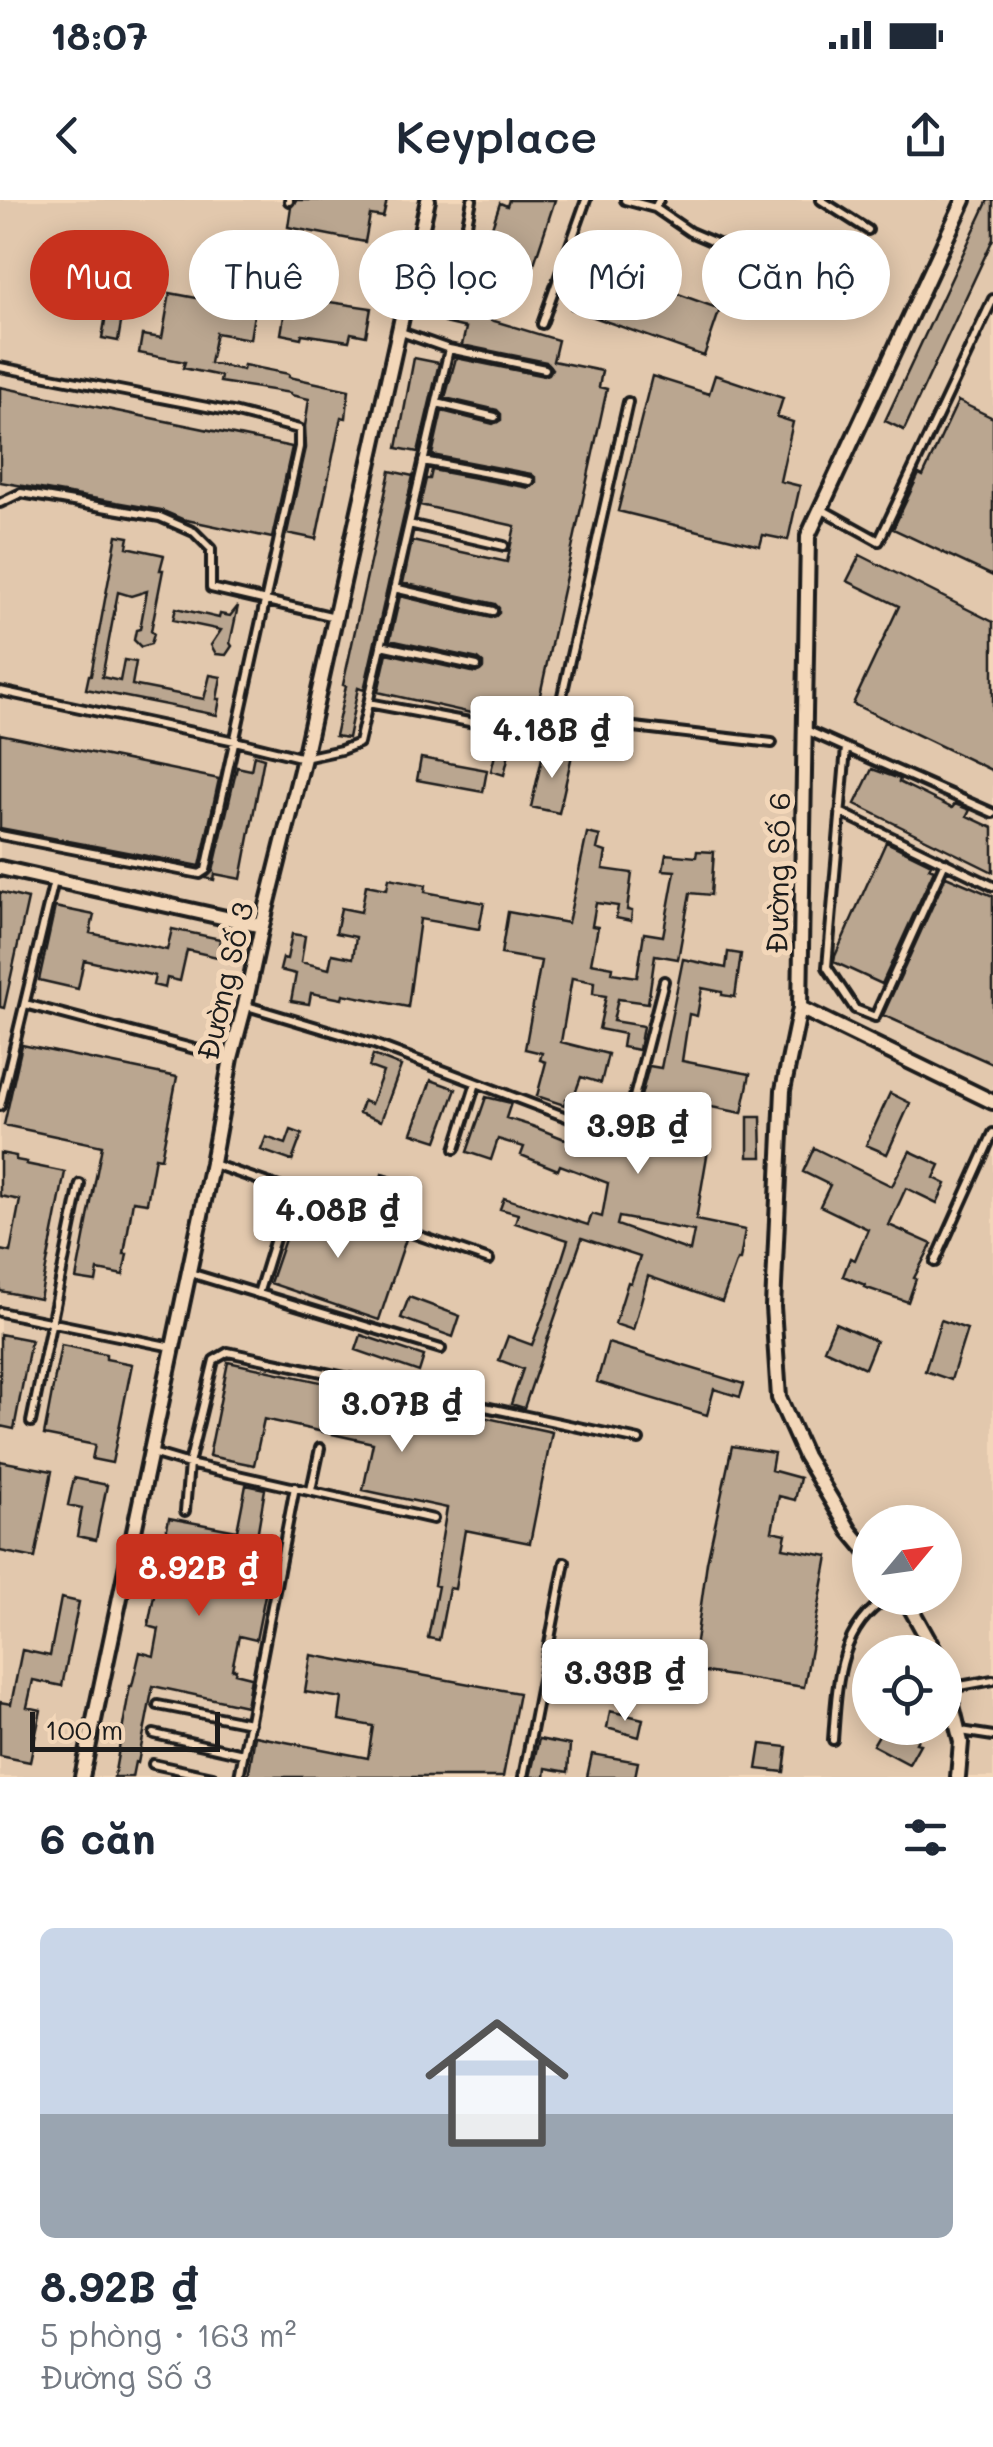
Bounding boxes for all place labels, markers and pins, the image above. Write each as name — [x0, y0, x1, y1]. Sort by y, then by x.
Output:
pin: 4.18B ₫ — [460, 696, 644, 781]
pin: 3.9B ₫ — [557, 1092, 719, 1177]
pin: 4.08B ₫ — [246, 1176, 430, 1261]
pin: 3.07B ₫ — [310, 1370, 494, 1455]
pin: 8.92B ₫ — [107, 1534, 291, 1619]
pin: 3.33B ₫ — [533, 1639, 717, 1724]

